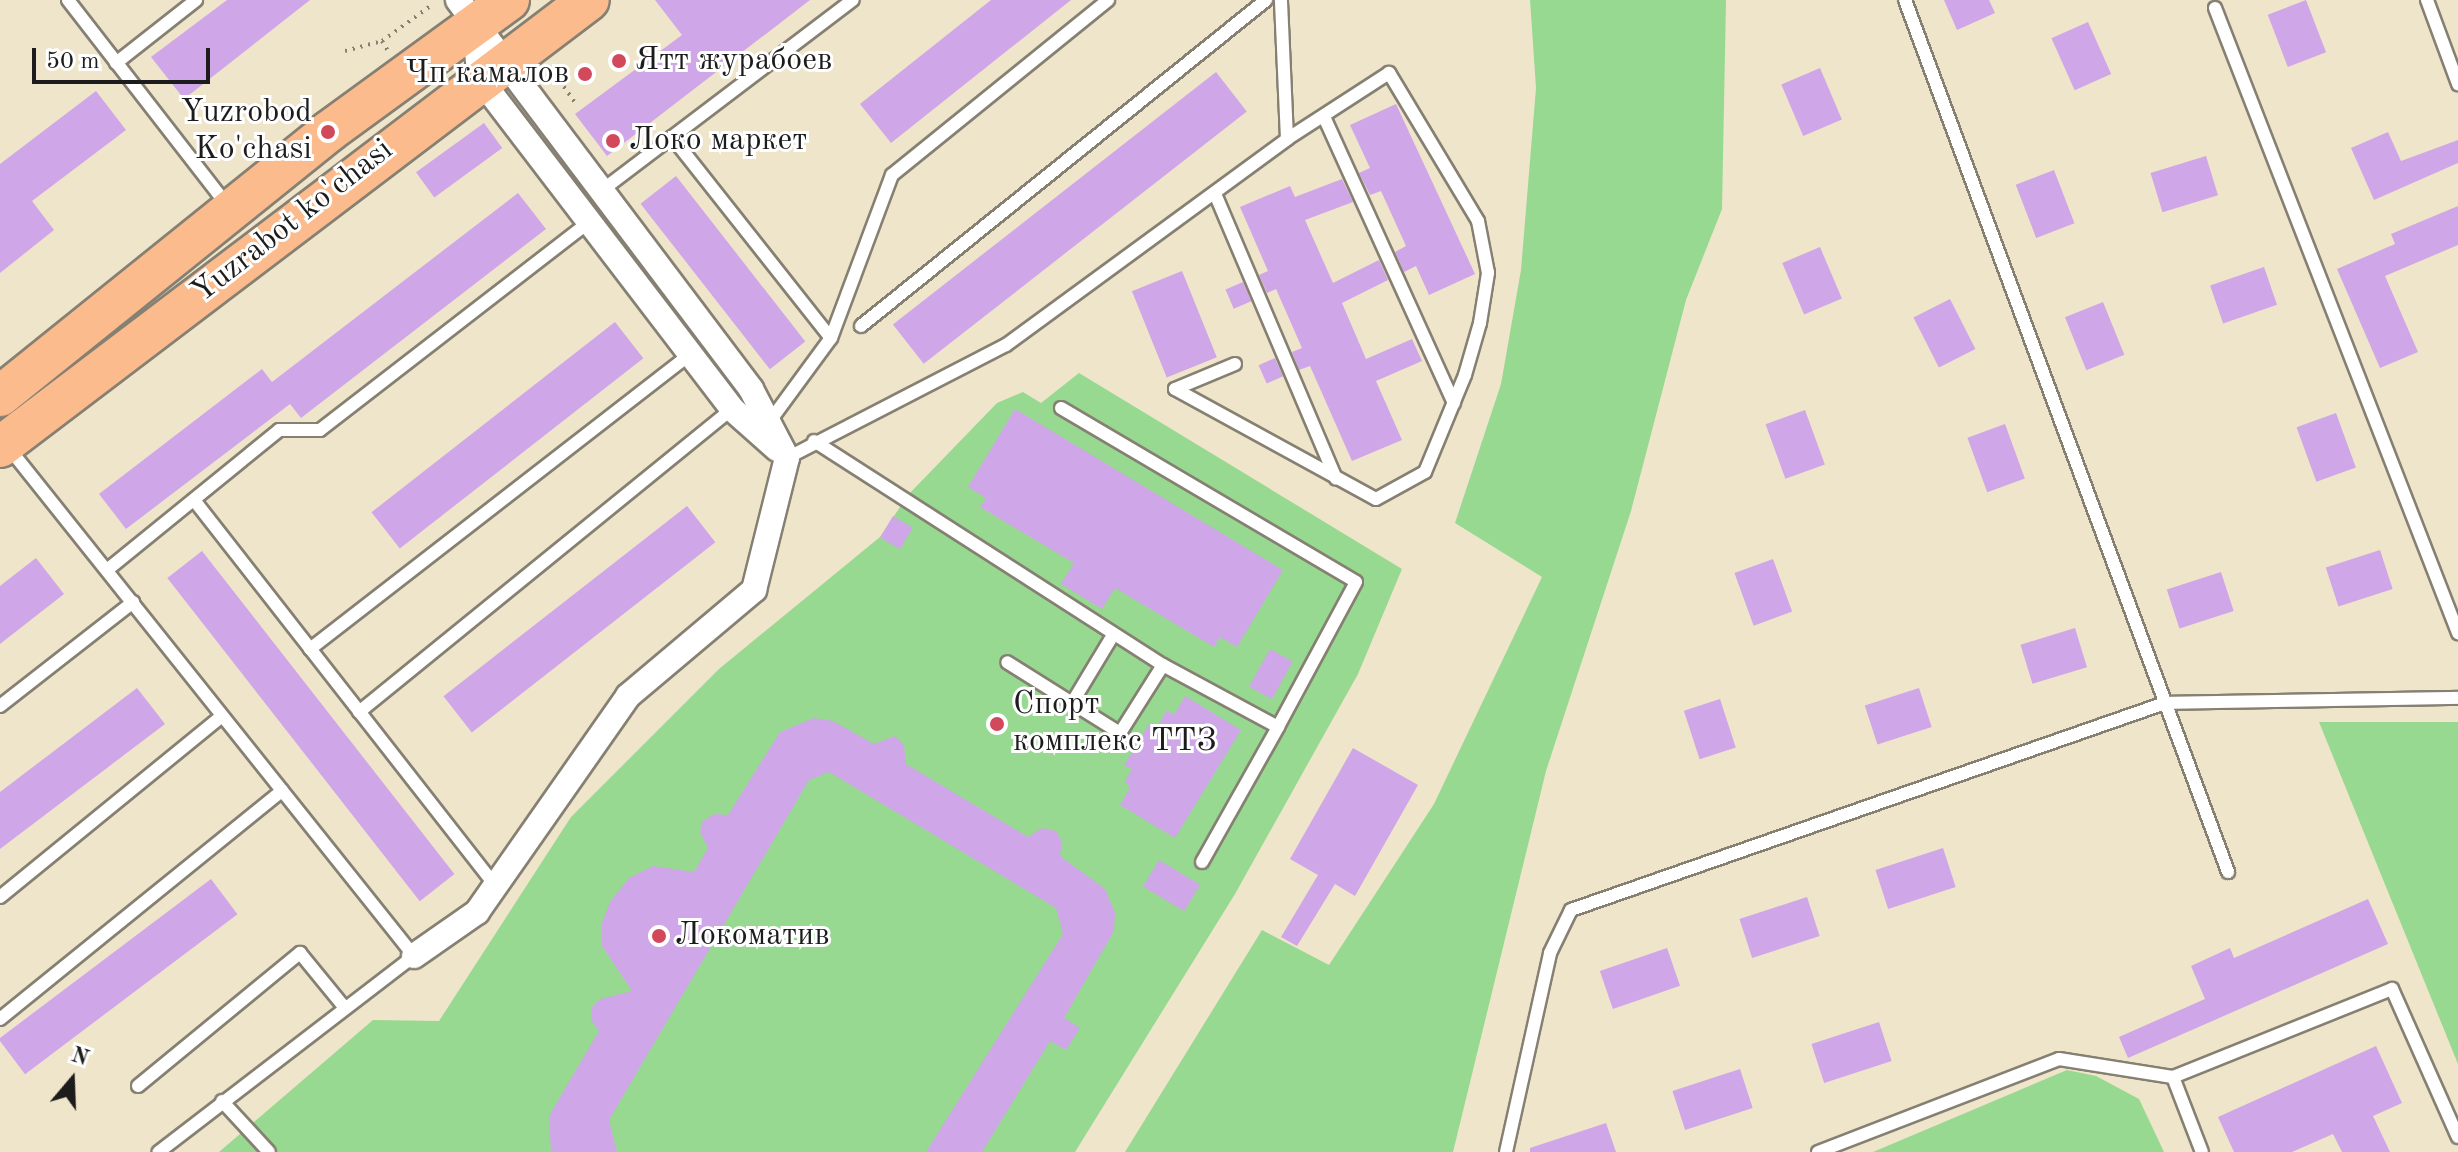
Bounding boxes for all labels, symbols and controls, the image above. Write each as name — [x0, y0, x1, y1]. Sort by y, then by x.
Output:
scale bar — [36, 32, 214, 82]
place label: Ятт журабоев — [635, 42, 832, 80]
text: 50 m — [46, 50, 100, 74]
marker: Ятт журабоев — [610, 52, 628, 70]
place label: Чп камалов — [406, 55, 569, 93]
marker: Чп камалов — [576, 65, 594, 83]
place label: Yuzrobod Ko'chasi — [181, 95, 312, 170]
place label: Локо маркет — [629, 122, 807, 160]
marker: Yuzrobod Ko'chasi — [319, 123, 337, 141]
street label: Yuzrabot ko'chasi — [185, 132, 401, 312]
marker: Локо маркет — [604, 132, 622, 150]
place label: Спорт комплекс ТТЗ — [1013, 687, 1216, 762]
marker: Спорт комплекс ТТЗ — [988, 715, 1006, 733]
place label: Локоматив — [675, 917, 830, 955]
marker: Локоматив — [650, 927, 668, 945]
north arrow — [32, 1040, 112, 1120]
text: N — [68, 1044, 91, 1070]

